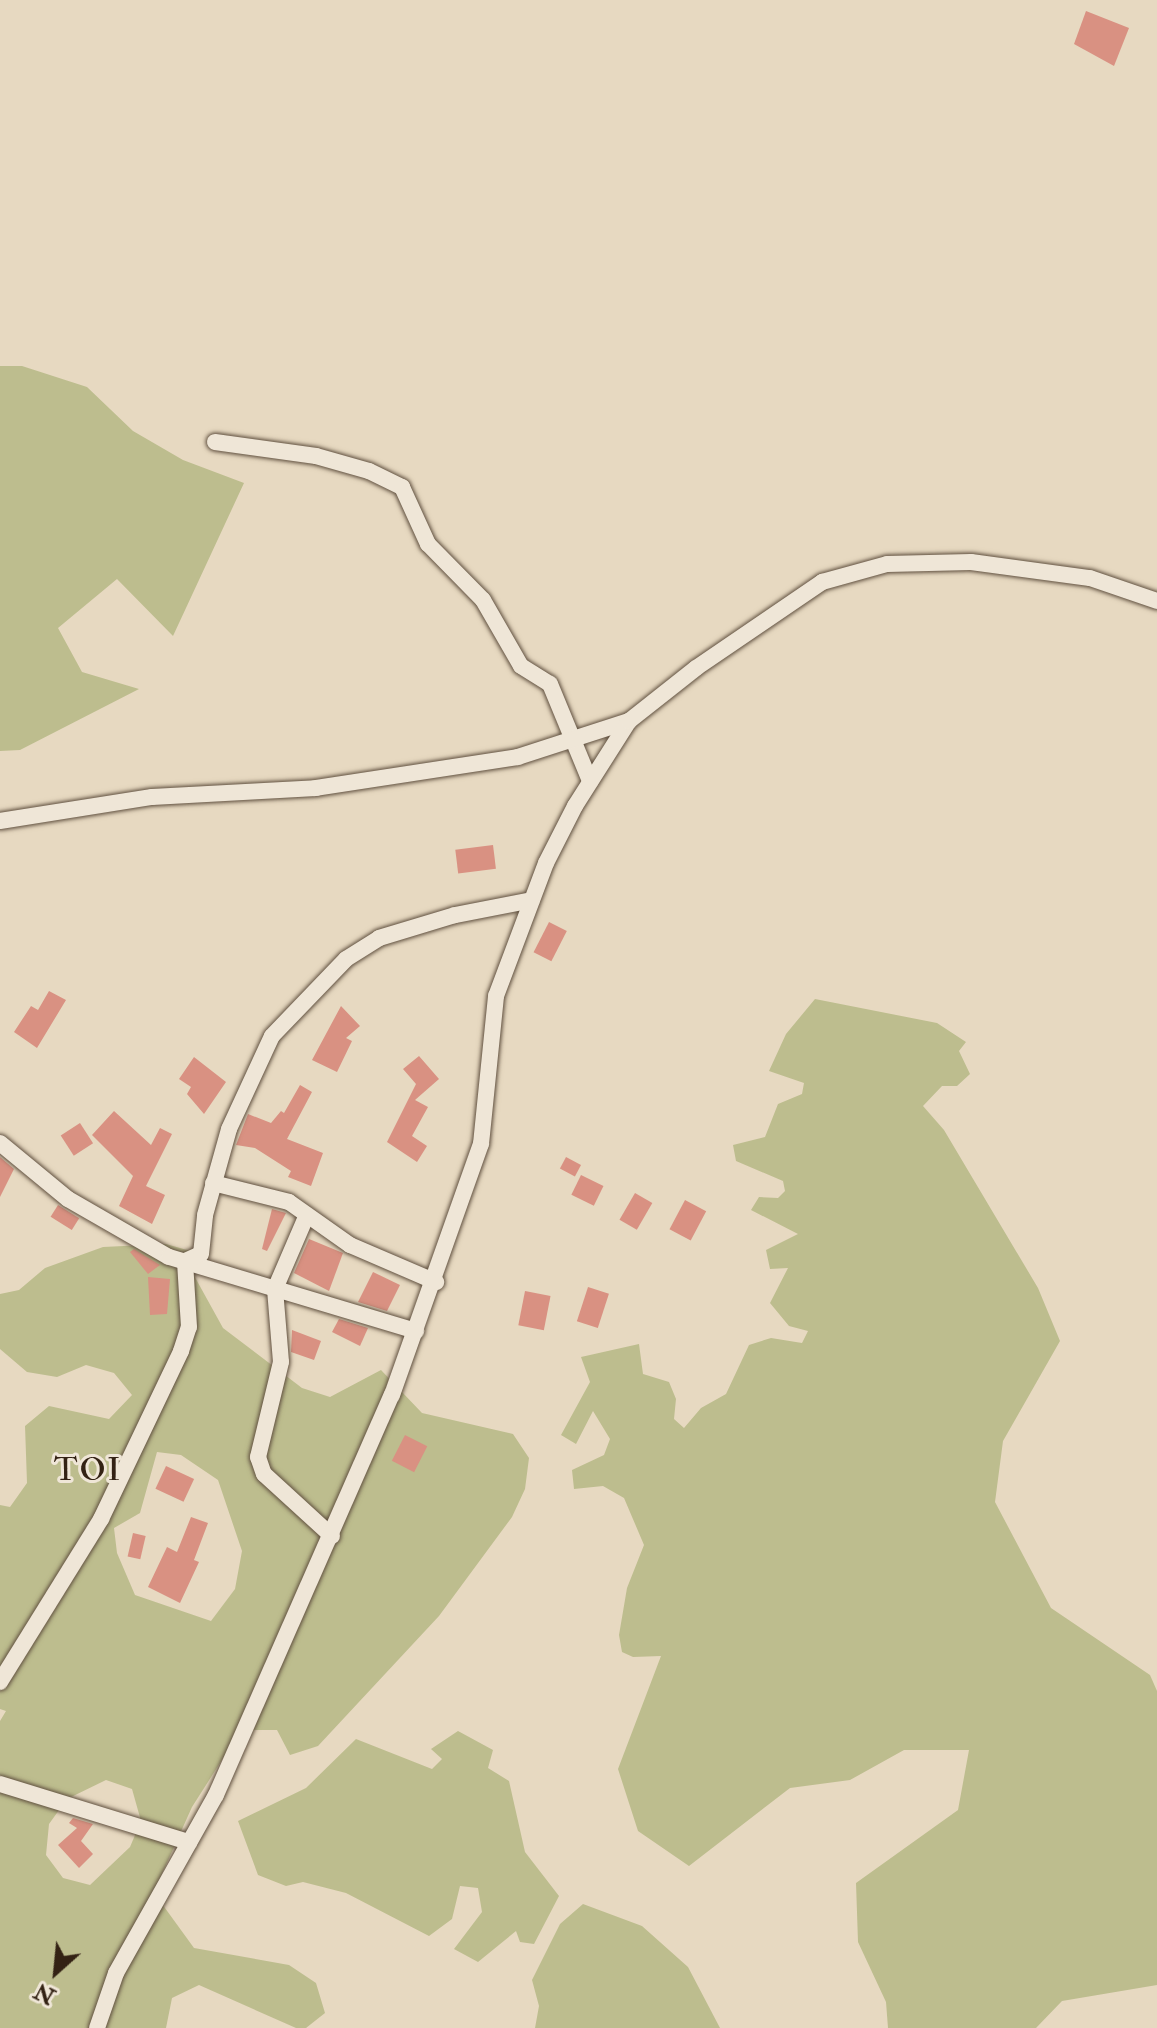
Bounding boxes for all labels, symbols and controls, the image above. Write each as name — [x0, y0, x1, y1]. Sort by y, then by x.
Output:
district label: TOI — [54, 1451, 122, 1489]
north arrow — [16, 1932, 96, 2012]
text: N — [30, 1976, 60, 2010]

